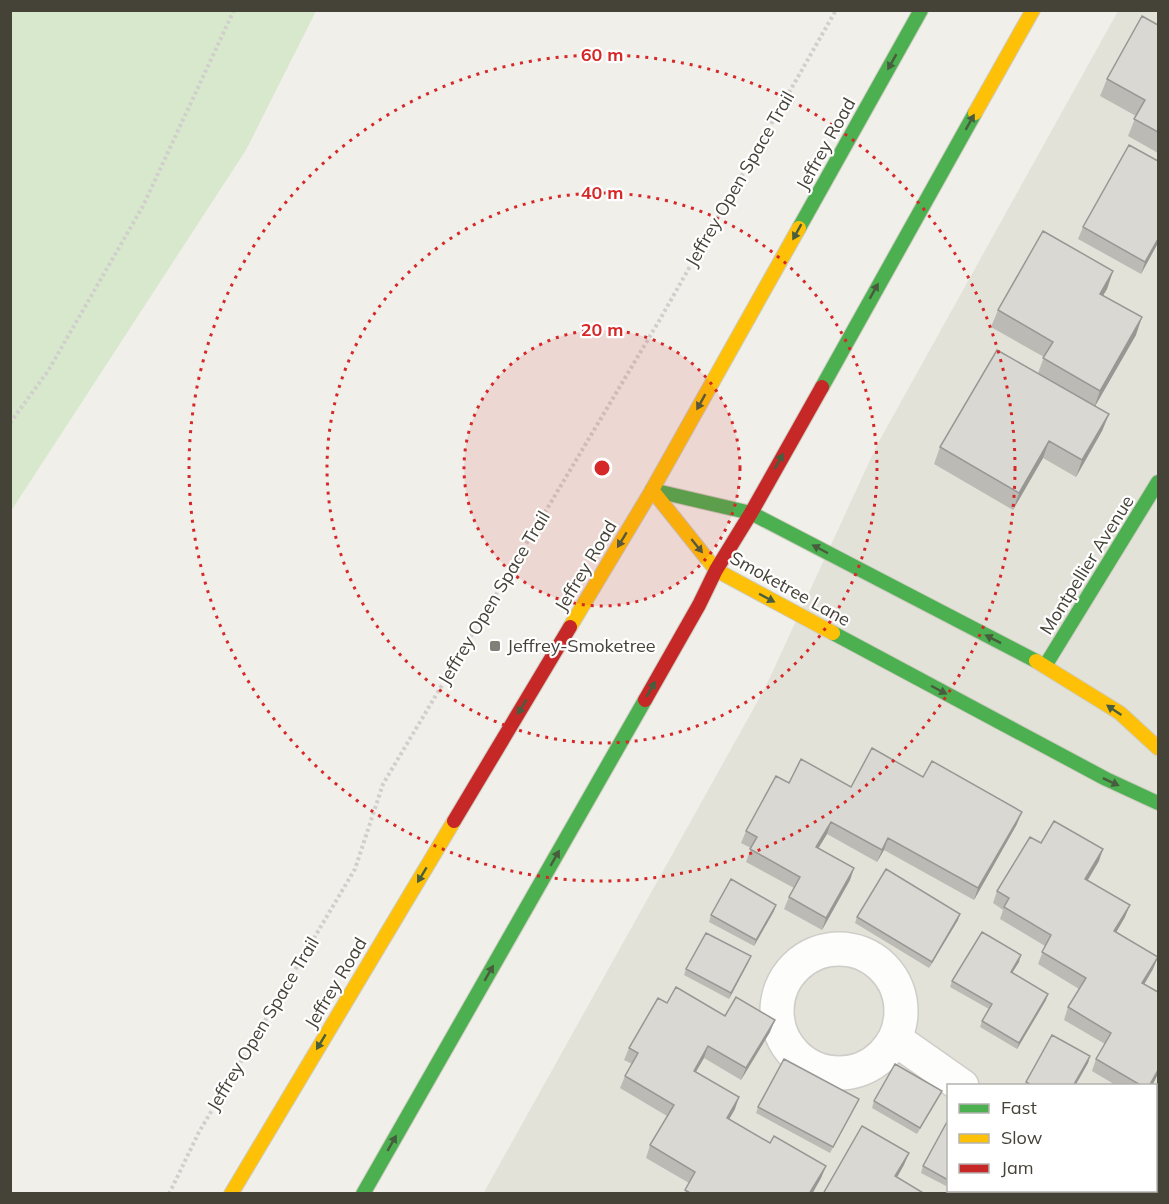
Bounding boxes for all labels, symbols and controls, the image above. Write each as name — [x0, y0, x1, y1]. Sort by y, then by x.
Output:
text: 60 m — [581, 43, 623, 66]
one-way arrow — [887, 53, 897, 70]
street label: Jeffrey Open Space Trail — [680, 87, 799, 271]
street label: Jeffrey Road — [791, 94, 860, 194]
one-way arrow — [965, 113, 975, 130]
text: 40 m — [581, 181, 623, 204]
one-way arrow — [792, 223, 802, 240]
one-way arrow — [869, 283, 879, 300]
text: 20 m — [581, 318, 623, 341]
one-way arrow — [697, 393, 707, 410]
one-way arrow — [773, 453, 784, 469]
centre of rings — [592, 458, 612, 478]
street label: Montpellier Avenue — [1034, 491, 1139, 639]
street label: Jeffrey Open Space Trail — [432, 507, 555, 689]
street label: Jeffrey Road — [549, 516, 622, 615]
one-way arrow — [617, 532, 628, 548]
one-way arrow — [691, 538, 704, 554]
one-way arrow — [812, 544, 829, 554]
street label: Smoketree Lane — [726, 546, 854, 631]
one-way arrow — [759, 593, 776, 603]
place label: Jeffrey-Smoketree — [507, 634, 656, 657]
one-way arrow — [985, 634, 1002, 644]
marker: Jeffrey-Smoketree — [488, 639, 502, 653]
one-way arrow — [646, 680, 656, 697]
one-way arrow — [931, 685, 948, 695]
one-way arrow — [517, 699, 527, 716]
one-way arrow — [1107, 704, 1123, 716]
one-way arrow — [1103, 777, 1120, 786]
one-way arrow — [549, 850, 560, 866]
one-way arrow — [416, 867, 427, 883]
street label: Jeffrey Open Space Trail — [201, 933, 324, 1115]
street label: Jeffrey Road — [299, 933, 372, 1032]
one-way arrow — [484, 964, 494, 981]
one-way arrow — [316, 1034, 327, 1050]
legend — [947, 1084, 1157, 1192]
text: Fast — [1001, 1096, 1037, 1119]
text: Slow — [1001, 1126, 1043, 1149]
one-way arrow — [387, 1134, 397, 1151]
text: Jam — [1001, 1156, 1034, 1179]

